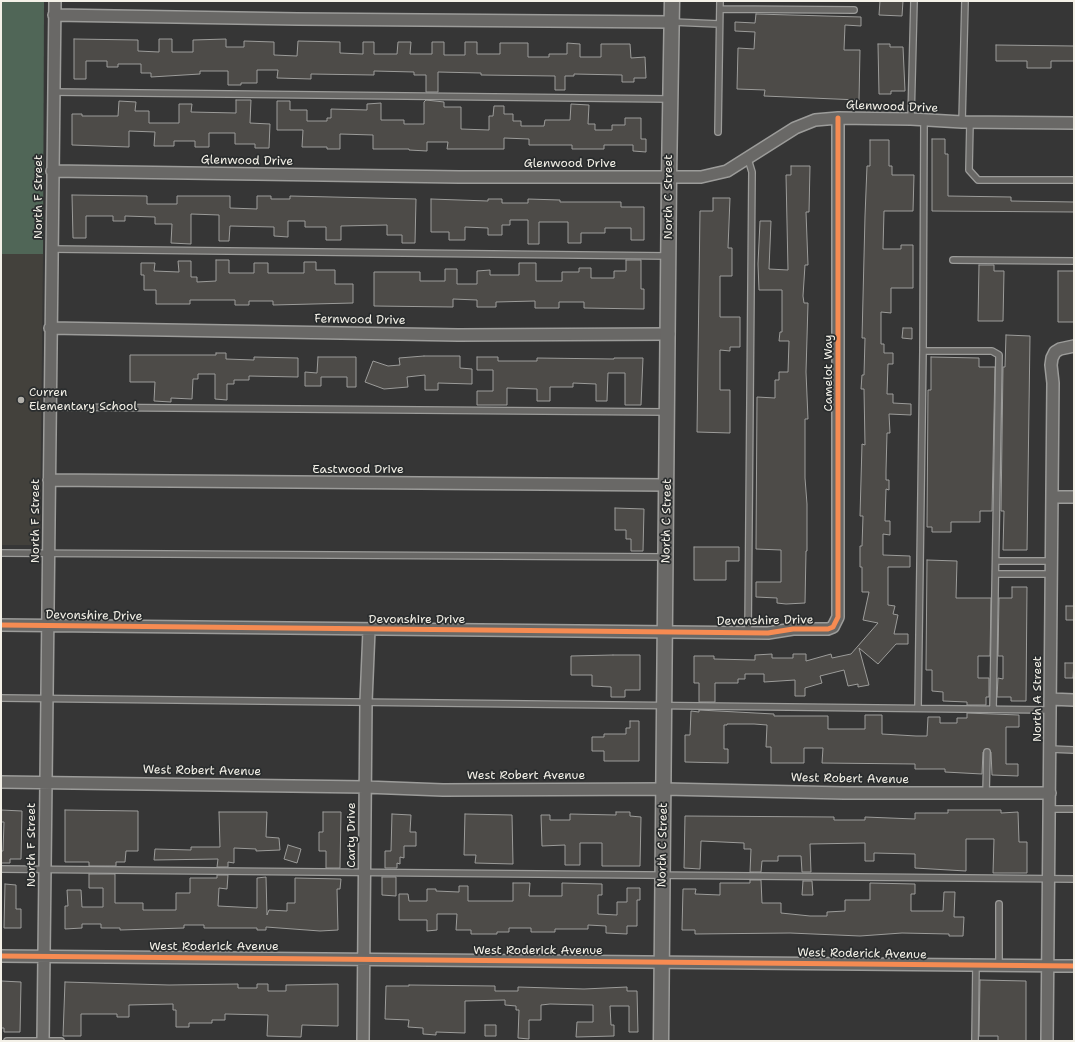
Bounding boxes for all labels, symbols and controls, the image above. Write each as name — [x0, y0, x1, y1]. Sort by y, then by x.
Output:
street label: Glenwood Drive — [846, 98, 938, 116]
street label: Glenwood Drive — [201, 153, 293, 169]
street label: North F Street — [32, 155, 46, 239]
street label: North C Street — [662, 155, 676, 239]
street label: Glenwood Drive — [524, 157, 616, 171]
street label: Fernwood Drive — [314, 312, 406, 328]
street label: Camelot Way — [822, 335, 836, 411]
place label: Curren Elementary School — [29, 386, 137, 414]
marker: Curren Elementary School — [16, 395, 26, 405]
street label: Eastwood Drive — [312, 463, 404, 477]
street label: North C Street — [659, 478, 675, 564]
street label: North F Street — [29, 479, 43, 563]
street label: Devonshire Drive — [46, 608, 142, 624]
street label: Devonshire Drive — [369, 613, 465, 627]
street label: Devonshire Drive — [717, 613, 813, 629]
street label: North A Street — [1031, 656, 1045, 742]
street label: West Robert Avenue — [143, 763, 261, 779]
street label: West Robert Avenue — [467, 769, 585, 783]
street label: West Robert Avenue — [791, 771, 909, 787]
street label: Carty Drive — [345, 802, 359, 868]
street label: North C Street — [655, 802, 671, 888]
street label: North F Street — [25, 803, 39, 887]
street label: West Roderick Avenue — [149, 940, 279, 954]
street label: West Roderick Avenue — [473, 944, 603, 958]
street label: West Roderick Avenue — [797, 946, 927, 962]

